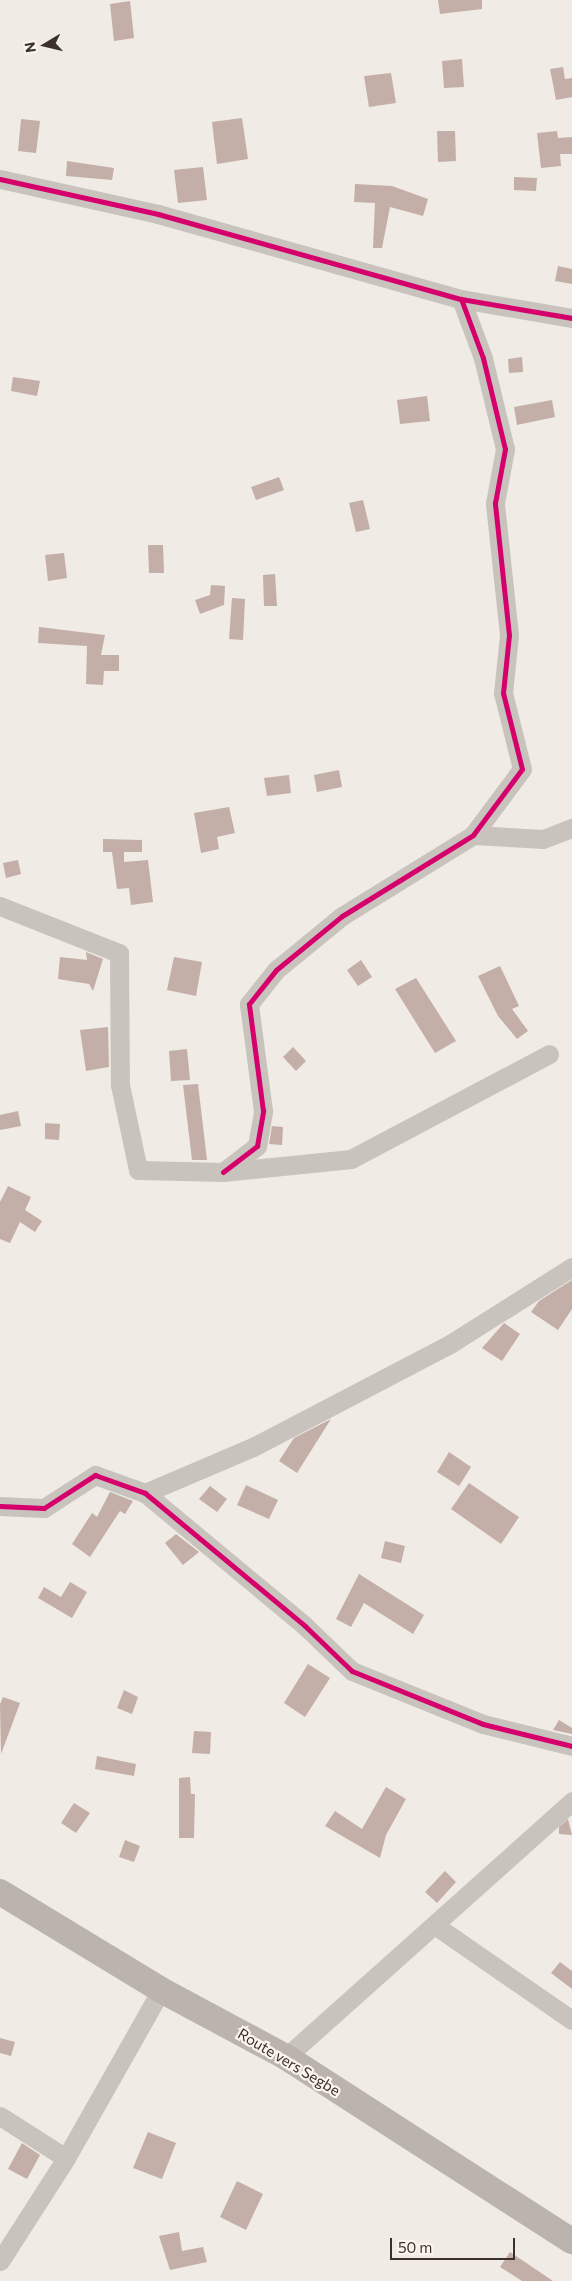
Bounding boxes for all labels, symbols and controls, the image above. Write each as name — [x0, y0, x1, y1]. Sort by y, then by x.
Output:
north arrow — [20, 20, 70, 70]
text: N — [20, 41, 39, 54]
street label: Route vers Segbe — [235, 2024, 343, 2100]
scale bar — [392, 2228, 517, 2260]
text: 50 m — [398, 2238, 432, 2256]

